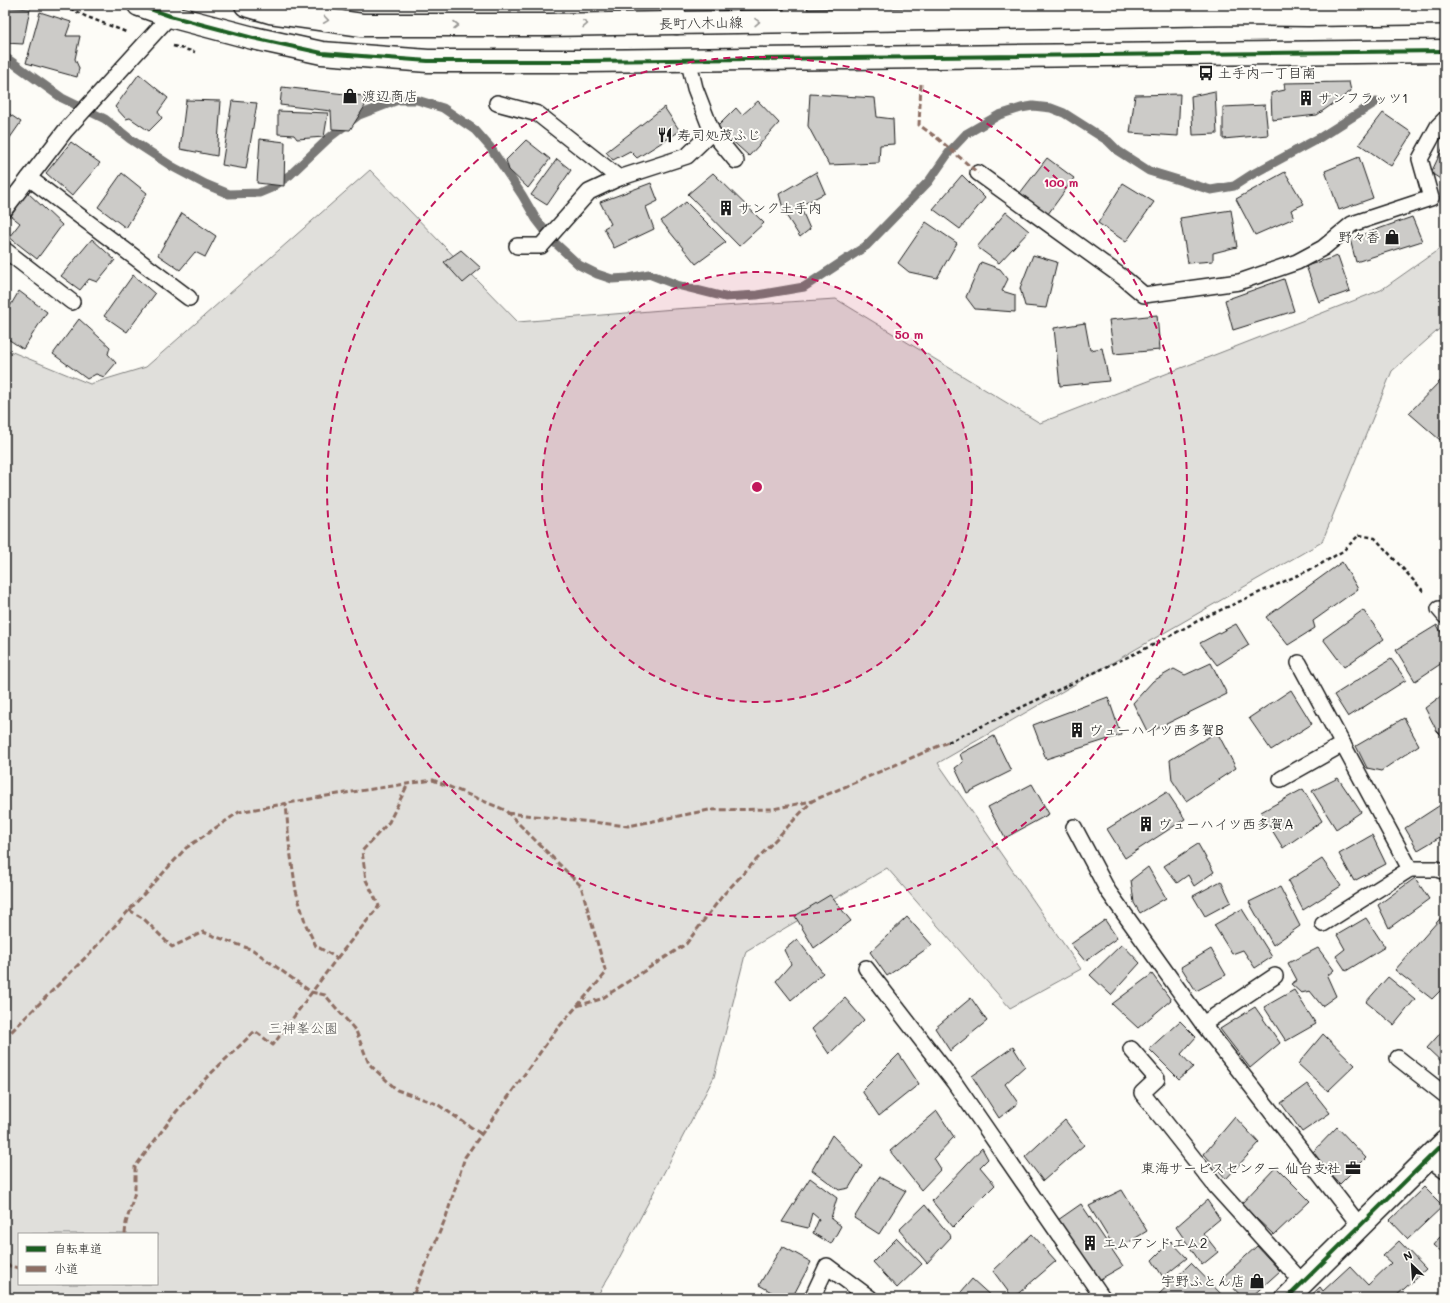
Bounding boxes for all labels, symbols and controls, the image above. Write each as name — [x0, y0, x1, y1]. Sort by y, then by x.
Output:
street label: 長町八木山線 — [659, 12, 743, 33]
one-way arrow — [323, 15, 329, 24]
one-way arrow — [754, 18, 760, 26]
one-way arrow — [582, 20, 588, 29]
one-way arrow — [453, 21, 459, 29]
place label: 土手内一丁目南 — [1218, 63, 1316, 82]
bus stop icon: 土手内一丁目南 — [1197, 64, 1215, 82]
place label: 渡辺商店 — [362, 86, 418, 105]
shop icon: 渡辺商店 — [341, 87, 359, 105]
place label: サンフラッツ1 — [1318, 88, 1408, 107]
building icon: サンフラッツ1 — [1297, 89, 1315, 107]
place label: 寿司処茂ふじ — [677, 125, 761, 144]
restaurant icon: 寿司処茂ふじ — [656, 126, 674, 144]
text: 100 m — [1044, 174, 1078, 190]
place label: サンク土手内 — [738, 198, 822, 217]
building icon: サンク土手内 — [717, 199, 735, 217]
place label: 野々香 — [1338, 227, 1380, 246]
shop icon: 野々香 — [1383, 228, 1401, 246]
text: 50 m — [895, 326, 923, 342]
centre of rings — [750, 480, 764, 494]
place label: ヴューハイツ西多賀B — [1089, 720, 1224, 739]
building icon: ヴューハイツ西多賀B — [1068, 721, 1086, 739]
place label: ヴューハイツ西多賀A — [1158, 814, 1294, 833]
building icon: ヴューハイツ西多賀A — [1137, 815, 1155, 833]
park label: 三神峯公園 — [268, 1018, 338, 1037]
place label: 東海サービスセンター 仙台支社 — [1141, 1158, 1341, 1177]
office icon: 東海サービスセンター 仙台支社 — [1344, 1159, 1362, 1177]
legend — [18, 1233, 158, 1285]
place label: エムアンドエム2 — [1102, 1233, 1208, 1252]
building icon: エムアンドエム2 — [1081, 1234, 1099, 1252]
text: 自転車道 — [54, 1240, 102, 1256]
north arrow — [1392, 1245, 1432, 1285]
text: N — [1401, 1247, 1415, 1264]
text: 小道 — [54, 1260, 78, 1276]
place label: 宇野ふとん店 — [1161, 1271, 1245, 1290]
shop icon: 宇野ふとん店 — [1248, 1272, 1266, 1290]

